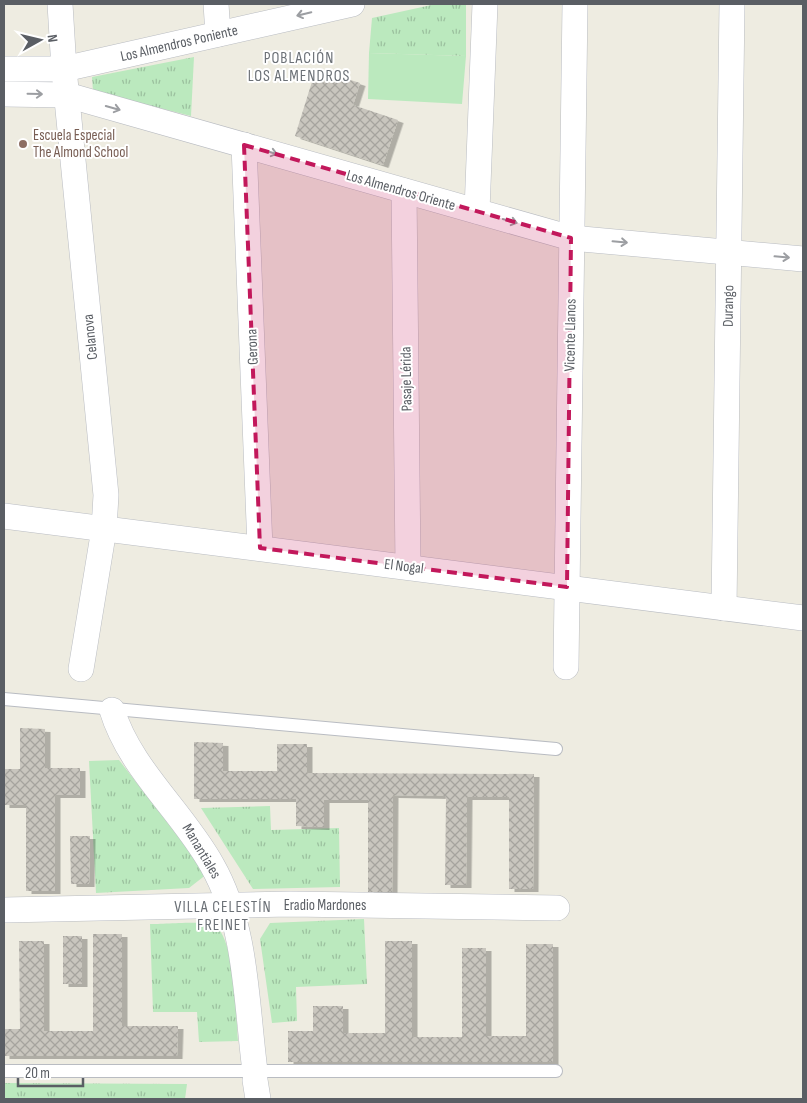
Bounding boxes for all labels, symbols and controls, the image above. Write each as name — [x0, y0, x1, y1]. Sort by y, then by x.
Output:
one-way arrow — [297, 10, 313, 20]
north arrow — [15, 15, 65, 65]
street label: Los Almendros Poniente — [119, 21, 240, 66]
text: N — [43, 33, 61, 43]
district label: POBLACIÓN LOS ALMENDROS — [248, 49, 350, 86]
one-way arrow — [26, 89, 43, 99]
one-way arrow — [105, 104, 121, 113]
place label: Escuela Especial The Almond School — [33, 126, 128, 162]
marker: Escuela Especial The Almond School — [17, 138, 29, 150]
one-way arrow — [261, 148, 277, 158]
street label: Los Almendros Oriente — [344, 166, 458, 215]
one-way arrow — [502, 216, 518, 226]
one-way arrow — [612, 237, 628, 247]
one-way arrow — [773, 252, 789, 262]
street label: Durango — [719, 285, 738, 327]
street label: Vicente Llanos — [560, 298, 581, 372]
street label: Celanova — [79, 313, 102, 361]
street label: Gerona — [242, 328, 263, 365]
street label: Pasaje Lérida — [396, 346, 417, 411]
street label: El Nogal — [383, 555, 425, 578]
street label: Manantiales — [178, 820, 225, 882]
street label: Eradio Mardones — [284, 896, 366, 915]
district label: VILLA CELESTÍN FREINET — [174, 898, 272, 935]
scale bar — [18, 1056, 82, 1088]
text: 20 m — [25, 1064, 50, 1083]

